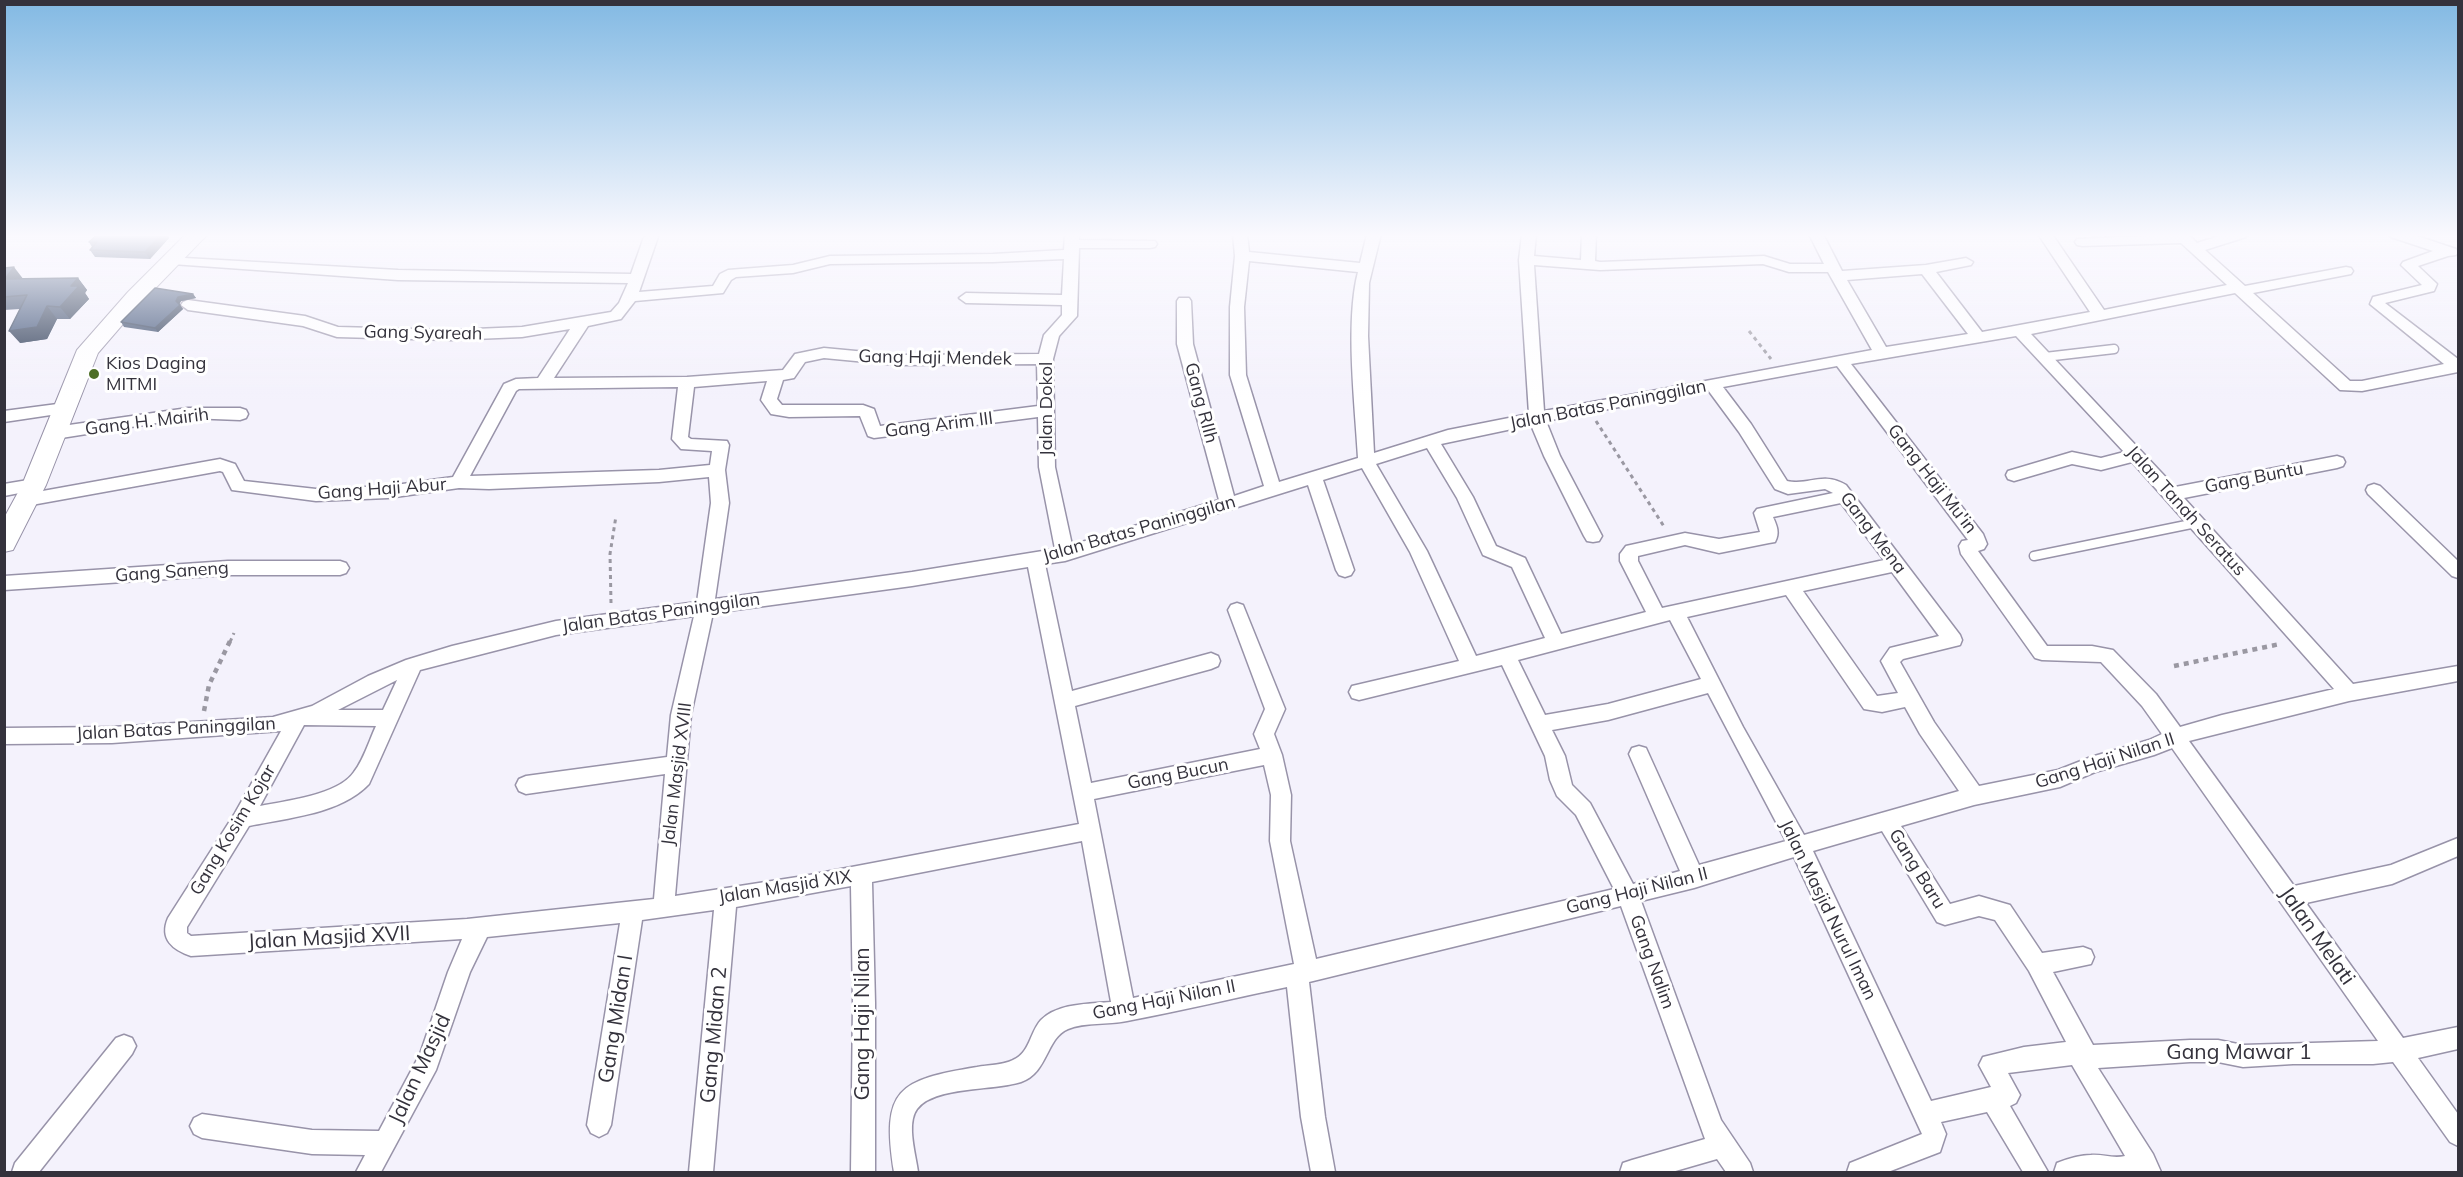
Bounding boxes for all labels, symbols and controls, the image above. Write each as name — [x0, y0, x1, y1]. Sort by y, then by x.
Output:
street label: Gang Syareah — [363, 321, 483, 345]
street label: Gang Haji Mendek — [858, 346, 1012, 370]
place label: Kios Daging MITMI — [106, 353, 206, 395]
street label: Gang RIIh — [1180, 360, 1222, 446]
street label: Jalan Dokol — [1036, 362, 1058, 456]
marker: Kios Daging MITMI — [87, 367, 101, 381]
street label: Jalan Batas Paninggilan — [1508, 375, 1708, 435]
street label: Gang H. Mairih — [84, 404, 210, 440]
street label: Gang Arim III — [884, 408, 994, 442]
street label: Gang Haji Mu'in — [1883, 420, 1981, 538]
street label: Jalan Tanah Seratus — [2122, 441, 2250, 581]
street label: Gang Buntu — [2203, 458, 2305, 498]
street label: Gang Haji Abur — [317, 474, 447, 504]
street label: Gang Mena — [1835, 488, 1911, 578]
street label: Jalan Batas Paninggilan — [1040, 491, 1238, 567]
street label: Gang Saneng — [114, 557, 230, 587]
street label: Jalan Batas Paninggilan — [561, 588, 761, 638]
street label: Jalan Masjid XVIII — [657, 701, 697, 847]
street label: Jalan Batas Paninggilan — [76, 713, 276, 745]
street label: Gang Haji Nilan II — [2033, 728, 2177, 794]
street label: Gang Bucun — [1126, 754, 1230, 794]
street label: Gang Kosim Kojar — [186, 761, 280, 899]
street label: Jalan Masjid Nurul Iman — [1775, 816, 1881, 1004]
street label: Gang Baru — [1884, 825, 1950, 913]
street label: Gang Haji Nilan II — [1564, 863, 1710, 919]
street label: Jalan Masjid XIX — [717, 866, 853, 908]
street label: Jalan Melati — [2274, 882, 2360, 990]
street label: Gang Nalim — [1625, 912, 1679, 1012]
street label: Jalan Masjid XVII — [247, 921, 411, 955]
street label: Gang Haji Nilan — [850, 947, 876, 1101]
street label: Gang Midan I — [593, 953, 639, 1085]
street label: Gang Midan 2 — [695, 966, 733, 1104]
street label: Gang Haji Nilan II — [1091, 976, 1237, 1024]
street label: Jalan Masjid — [384, 1010, 456, 1128]
street label: Gang Mawar 1 — [2166, 1040, 2312, 1066]

